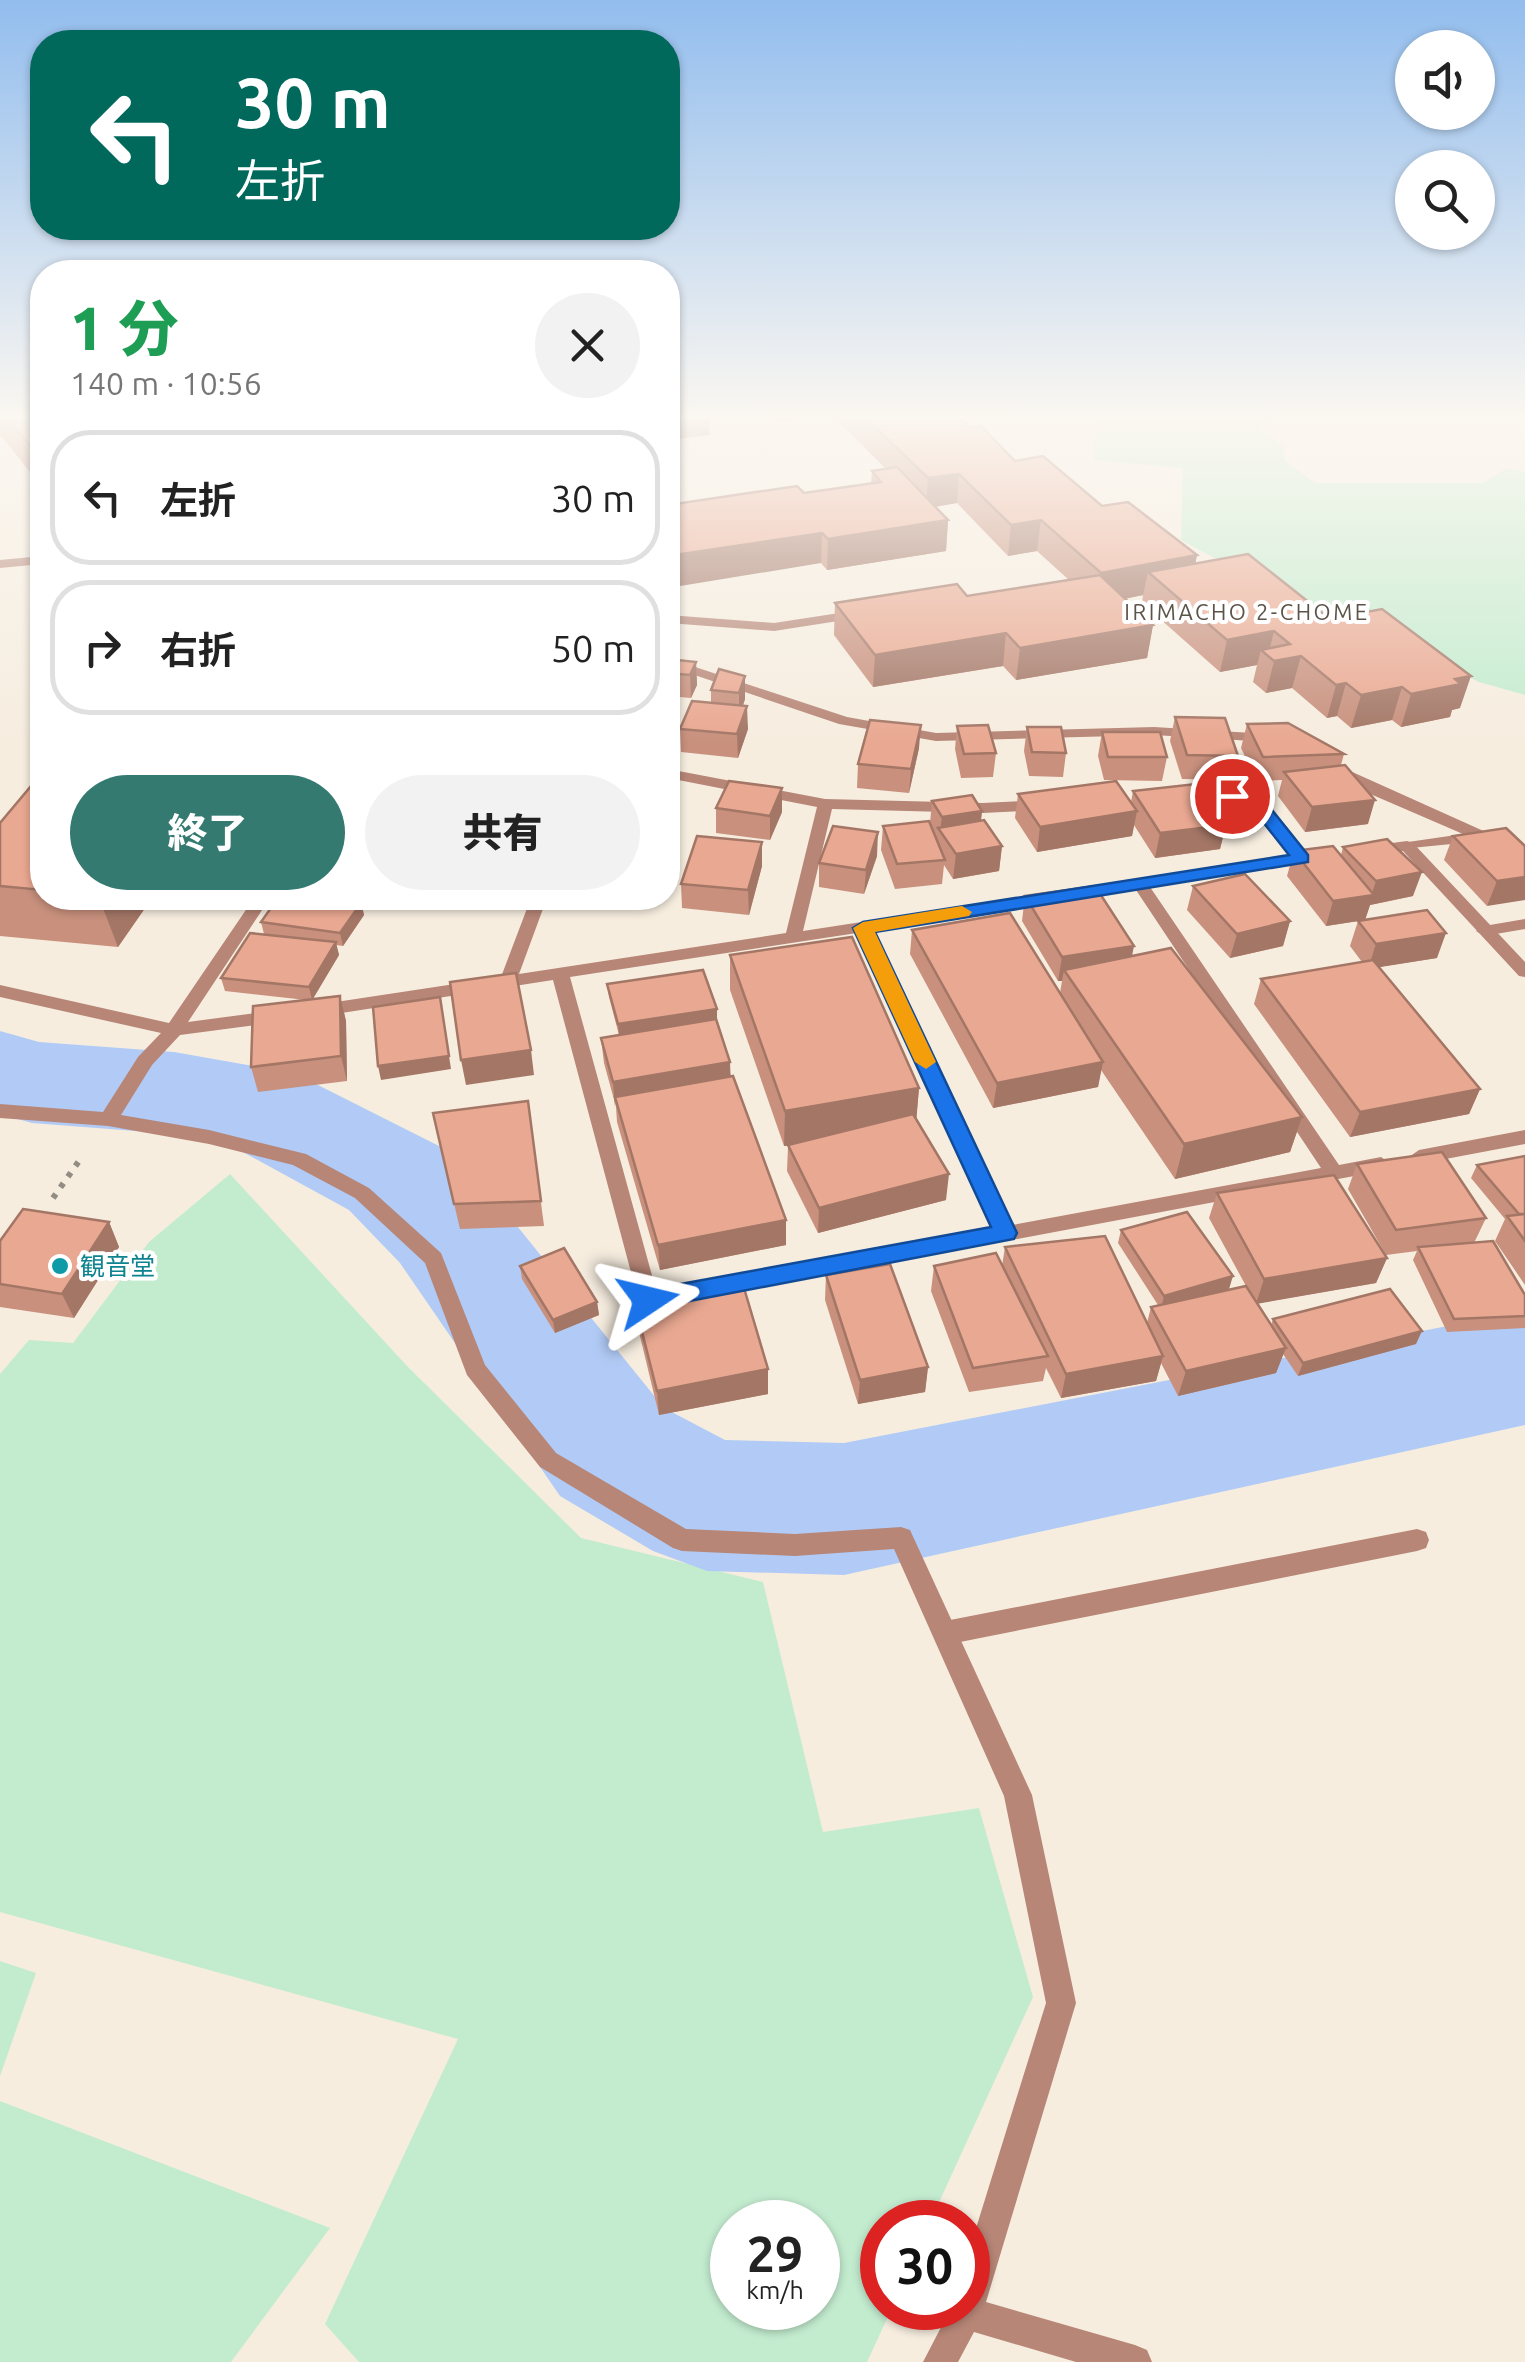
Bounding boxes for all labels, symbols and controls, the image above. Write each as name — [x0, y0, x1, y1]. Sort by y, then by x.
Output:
map controls — [1395, 30, 1495, 250]
button: sound — [1395, 30, 1495, 130]
text: 30 m — [235, 63, 391, 141]
icon: left — [70, 70, 200, 200]
button: search — [1395, 150, 1495, 250]
text: 左折 — [235, 155, 325, 206]
button: close — [535, 293, 640, 398]
text: 1 分 — [70, 294, 178, 361]
text: 140 m · 10:56 — [70, 365, 262, 401]
icon: left — [75, 470, 130, 525]
text: 30 m — [551, 477, 635, 519]
text: 左折 — [160, 479, 236, 521]
district label: IRIMACHO 2-CHOME — [1124, 599, 1370, 624]
icon: right — [75, 620, 130, 675]
text: 50 m — [551, 627, 635, 669]
text: 右折 — [160, 629, 236, 671]
pin — [1190, 754, 1275, 839]
icon: arrive — [1205, 769, 1260, 824]
button: 終了 — [70, 775, 345, 890]
button: 共有 — [365, 775, 640, 890]
position arrow — [596, 1248, 700, 1352]
place label: 観音堂 — [80, 1252, 155, 1280]
marker: 観音堂 — [49, 1255, 71, 1277]
speed limit sign: 30 — [860, 2200, 990, 2330]
text: 29 — [747, 2225, 803, 2281]
text: km/h — [746, 2276, 804, 2304]

